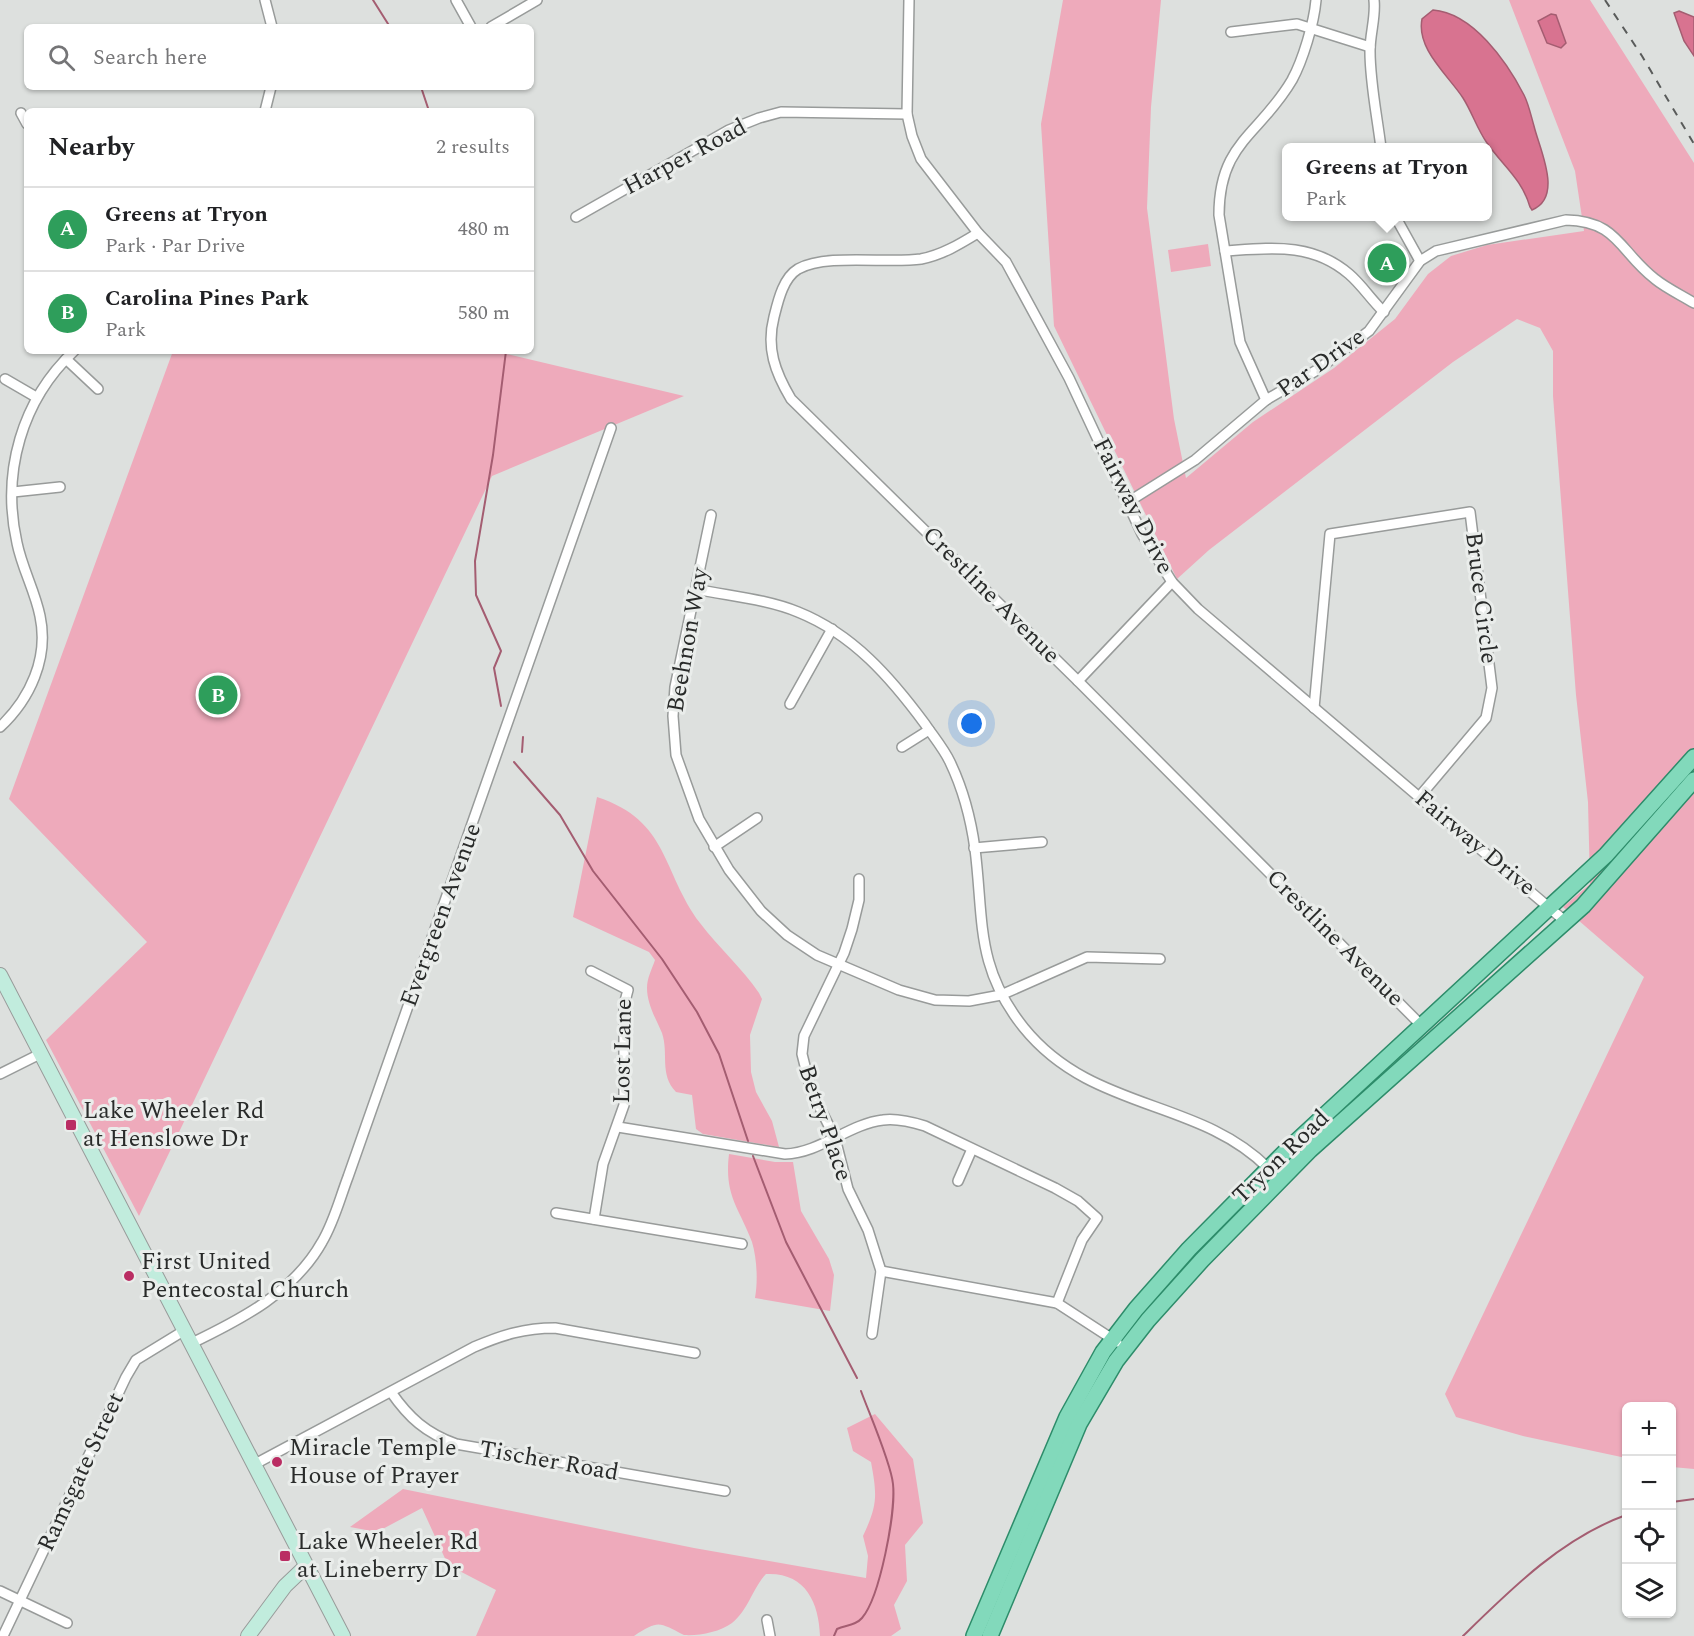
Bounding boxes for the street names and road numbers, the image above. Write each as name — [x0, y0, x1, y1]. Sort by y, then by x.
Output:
street label: Harper Road — [617, 109, 753, 205]
street label: Par Drive — [1269, 319, 1373, 407]
street label: Fairway Drive — [1083, 431, 1183, 581]
street label: Crestline Avenue — [914, 518, 1068, 672]
street label: Bruce Circle — [1455, 530, 1507, 666]
street label: Beehnon Way — [658, 563, 719, 715]
street label: Fairway Drive — [1406, 781, 1544, 905]
street label: Evergreen Avenue — [391, 818, 491, 1012]
street label: Crestline Avenue — [1258, 861, 1412, 1015]
street label: Lost Lane — [604, 998, 642, 1104]
street label: Betry Place — [788, 1060, 862, 1186]
street label: Tryon Road — [1224, 1101, 1338, 1213]
street label: Ramsgate Street — [28, 1386, 134, 1558]
street label: Tischer Road — [477, 1431, 621, 1491]

